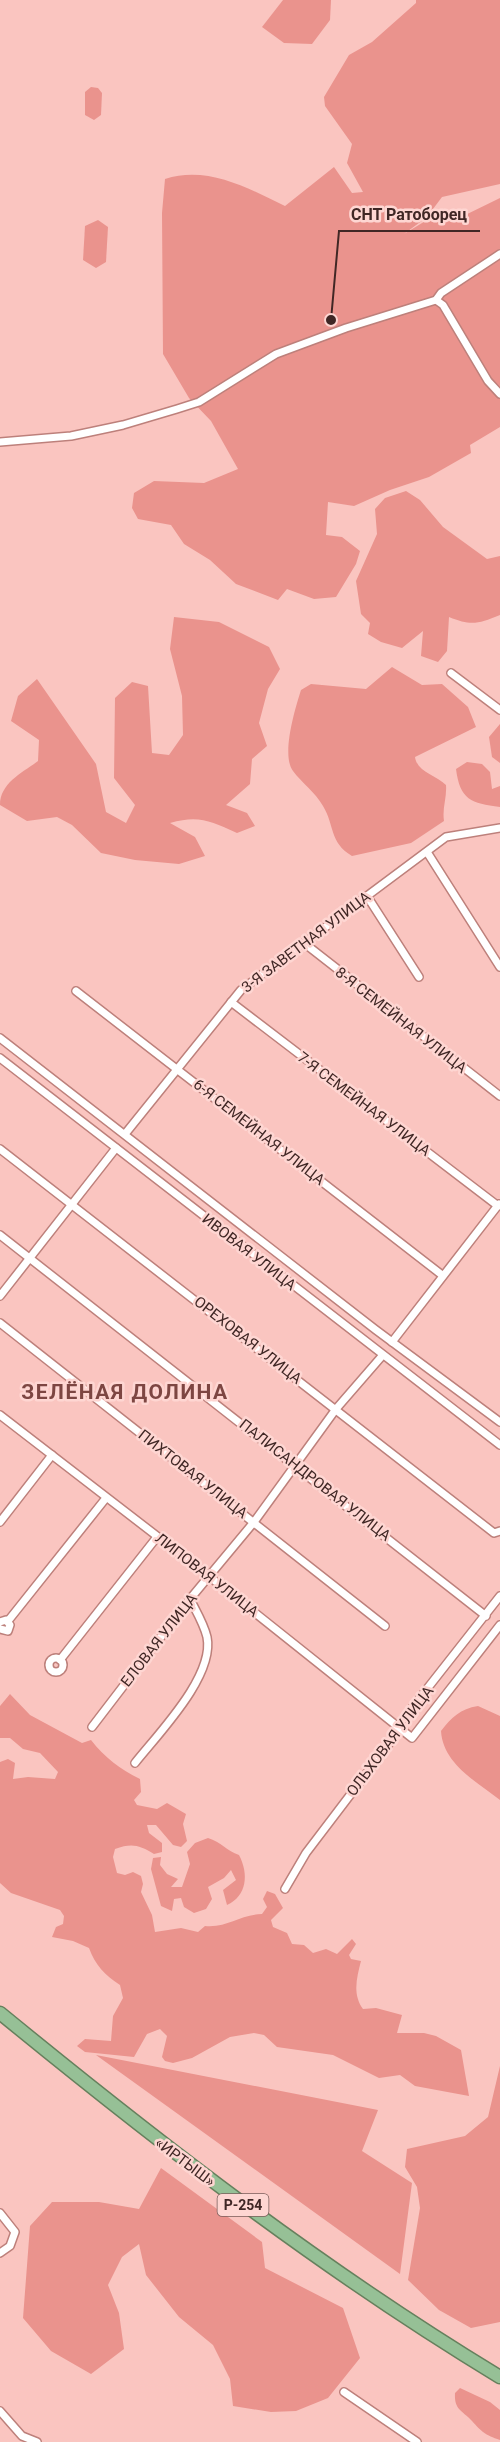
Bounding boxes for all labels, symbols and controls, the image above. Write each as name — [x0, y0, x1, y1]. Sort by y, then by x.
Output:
callout: СНТ Ратоборец — [339, 197, 480, 231]
text: СНТ Ратоборец — [351, 205, 467, 224]
street label: 3-Я ЗАВЕТНАЯ УЛИЦА — [238, 888, 374, 996]
street label: 8-Я СЕМЕЙНАЯ УЛИЦА — [332, 963, 470, 1077]
street label: 7-Я СЕМЕЙНАЯ УЛИЦА — [294, 1048, 434, 1160]
street label: 6-Я СЕМЕЙНАЯ УЛИЦА — [190, 1075, 328, 1189]
street label: ИВОВАЯ УЛИЦА — [199, 1210, 300, 1294]
street label: ОРЕХОВАЯ УЛИЦА — [191, 1292, 306, 1388]
district label: ЗЕЛЁНАЯ ДОЛИНА — [21, 1380, 229, 1404]
street label: ПАЛИСАНДРОВАЯ УЛИЦА — [236, 1415, 394, 1545]
street label: ПИХТОВАЯ УЛИЦА — [135, 1426, 251, 1522]
street label: ЛИПОВАЯ УЛИЦА — [152, 1529, 262, 1621]
street label: ЕЛОВАЯ УЛИЦА — [117, 1590, 201, 1690]
street label: ОЛЬХОВАЯ УЛИЦА — [343, 1682, 437, 1800]
street label: «ИРТЫШ» — [152, 2134, 218, 2190]
road number: Р-254 — [218, 2194, 268, 2216]

